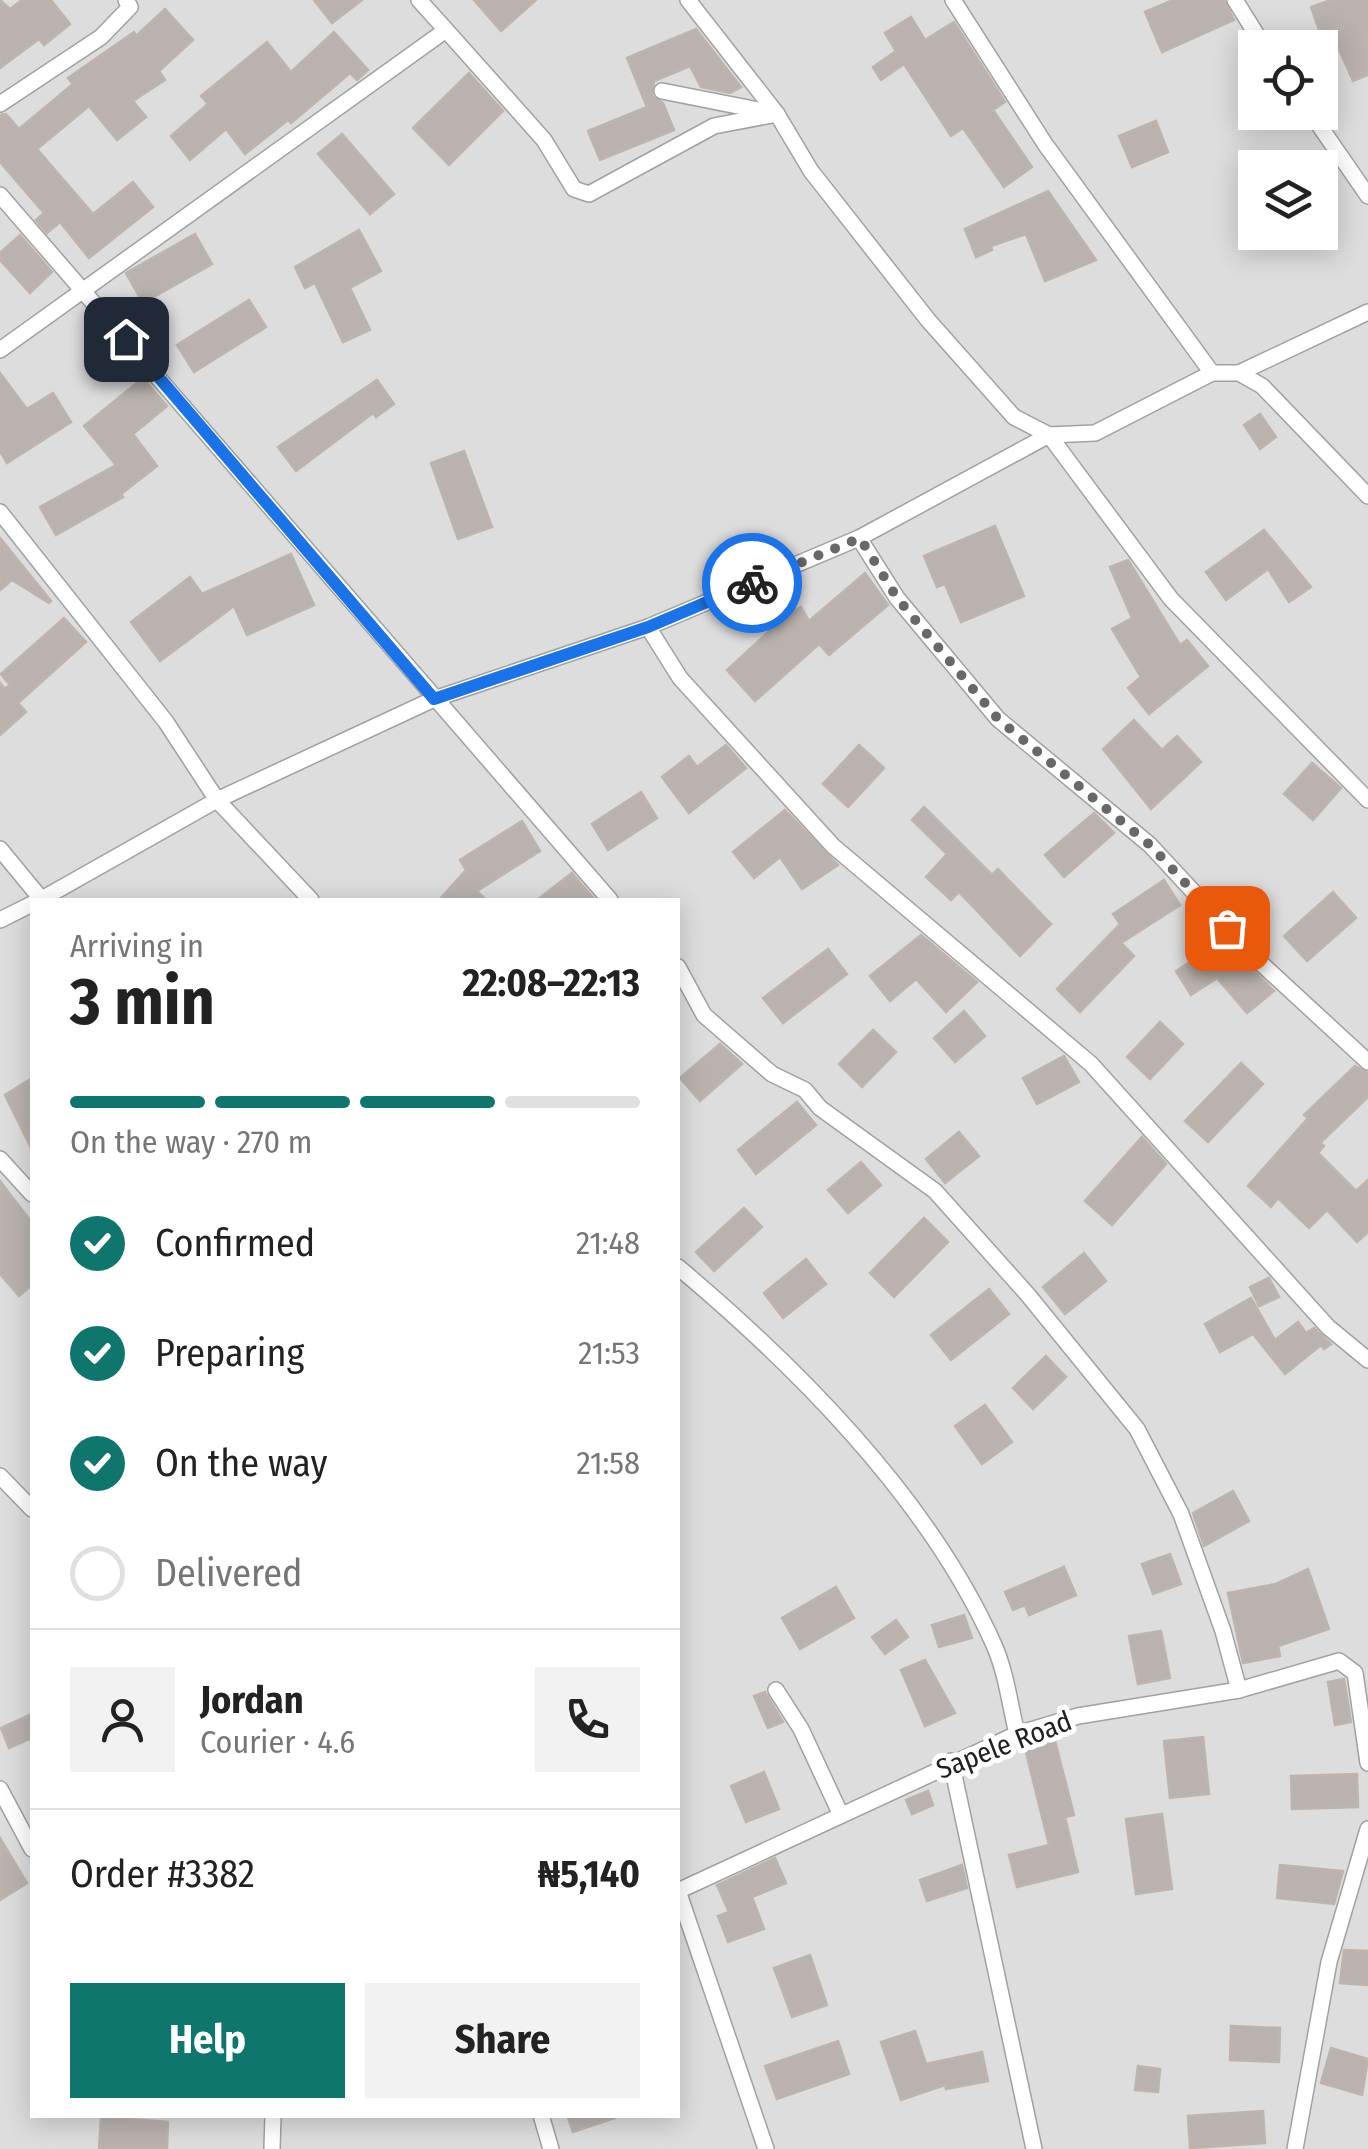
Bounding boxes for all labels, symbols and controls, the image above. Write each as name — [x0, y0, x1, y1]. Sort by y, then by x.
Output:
map controls — [1238, 30, 1338, 250]
button: locate — [1238, 30, 1338, 130]
button: layers — [1238, 150, 1338, 250]
pin — [84, 297, 169, 382]
icon: home — [99, 312, 154, 367]
courier — [702, 533, 802, 633]
icon: bike — [725, 556, 780, 611]
pin — [1185, 886, 1270, 971]
icon: bag — [1200, 901, 1255, 956]
text: Arriving in — [70, 927, 204, 965]
text: 22:08–22:13 — [462, 960, 640, 1006]
text: 3 min — [70, 963, 215, 1041]
text: On the way · 270 m — [70, 1123, 312, 1161]
icon: check — [70, 1216, 125, 1271]
text: Confirmed — [155, 1220, 315, 1266]
text: 21:48 — [576, 1224, 640, 1262]
icon: check — [70, 1326, 125, 1381]
text: Preparing — [155, 1330, 304, 1376]
text: 21:53 — [578, 1334, 640, 1372]
icon: check — [70, 1436, 125, 1491]
text: On the way — [155, 1440, 327, 1486]
text: 21:58 — [577, 1444, 640, 1482]
text: Delivered — [155, 1550, 302, 1596]
button: person — [70, 1667, 175, 1772]
button: phone — [535, 1667, 640, 1772]
text: Jordan — [200, 1677, 304, 1723]
street label: Sapele Road — [932, 1704, 1076, 1786]
text: Courier · 4.6 — [200, 1723, 355, 1761]
text: Order #3382 — [70, 1851, 255, 1897]
text: ₦5,140 — [538, 1851, 640, 1897]
button: Help — [70, 1983, 345, 2098]
button: Share — [365, 1983, 640, 2098]

